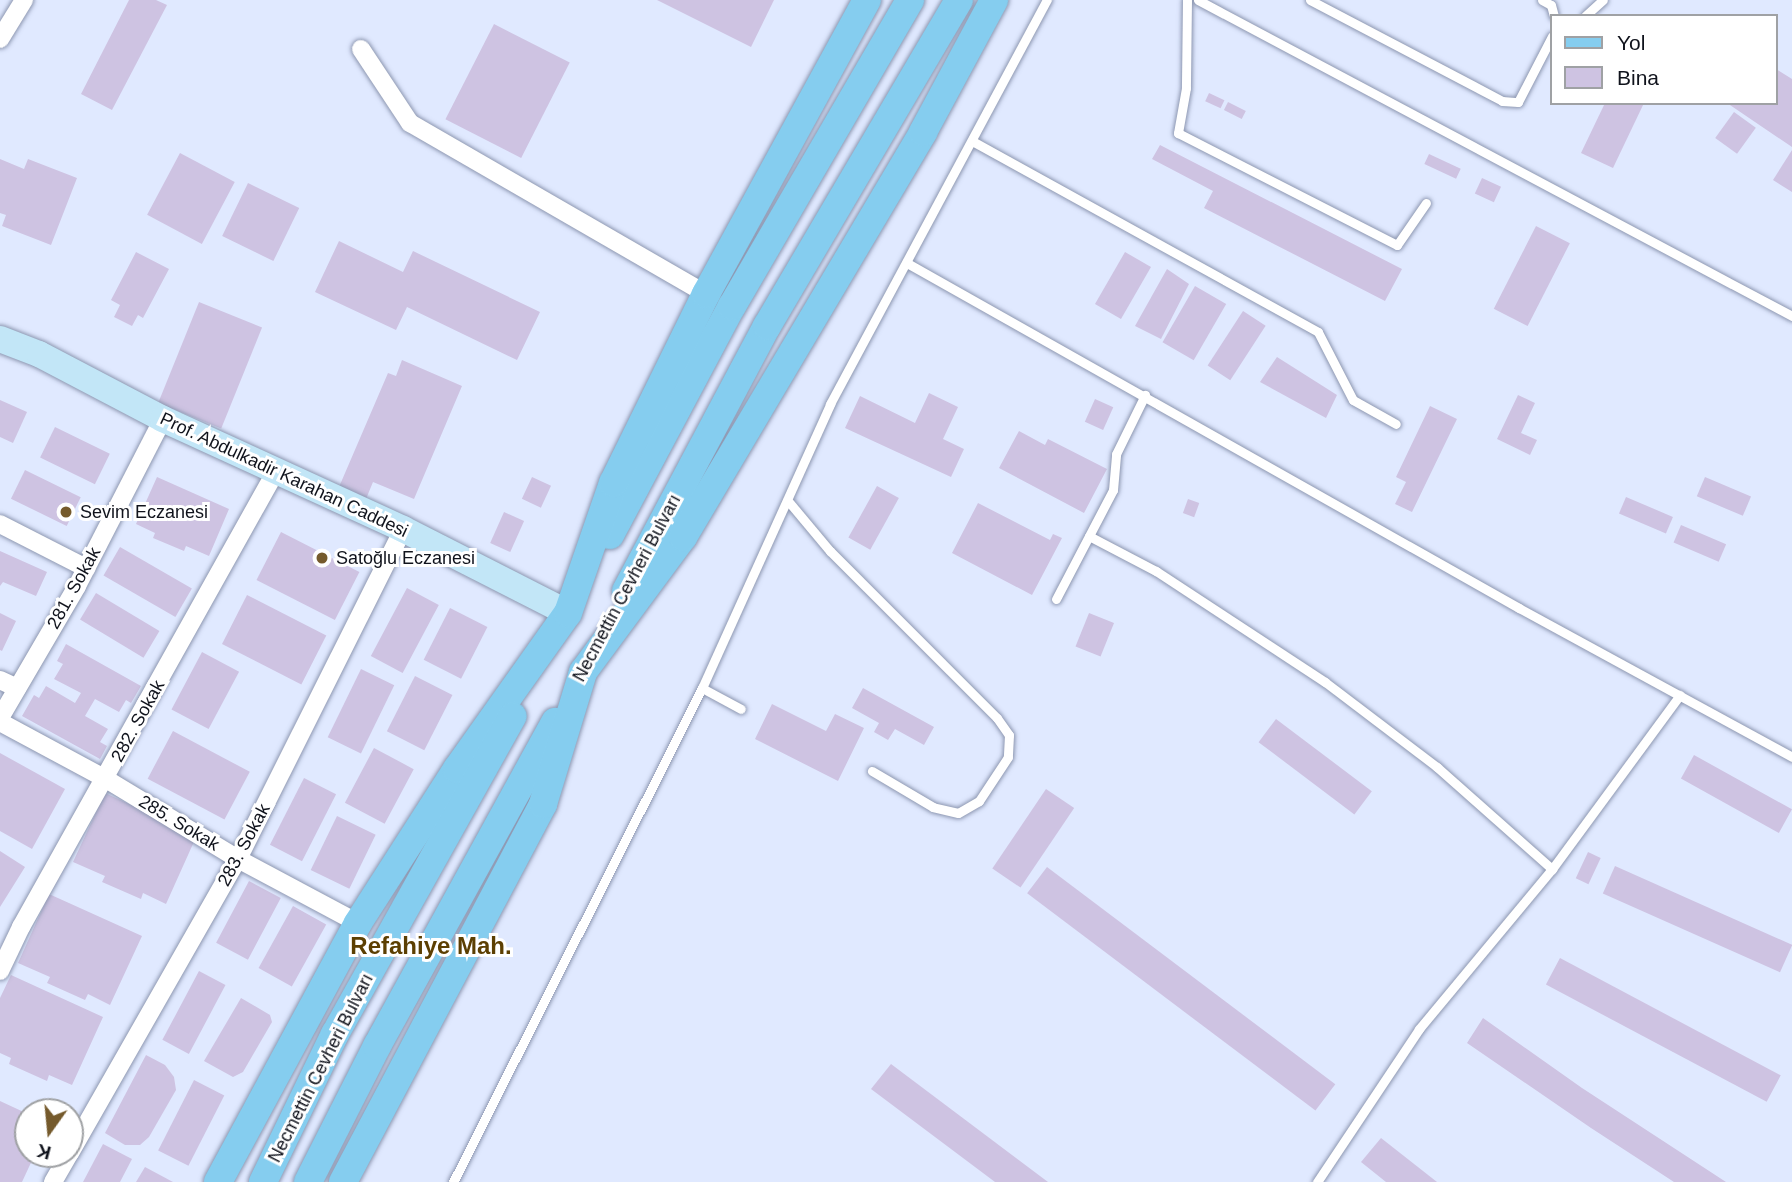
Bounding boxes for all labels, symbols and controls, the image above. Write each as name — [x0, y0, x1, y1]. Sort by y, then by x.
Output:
legend — [1550, 14, 1778, 105]
text: Yol — [1617, 31, 1645, 54]
text: Bina — [1617, 66, 1659, 89]
street label: Prof. Abdulkadir Karahan Caddesi — [156, 408, 412, 542]
street label: Necmettin Cevheri Bulvarı — [568, 491, 686, 685]
place label: Sevim Eczanesi — [80, 501, 208, 523]
marker: Sevim Eczanesi — [58, 504, 74, 520]
street label: 281. Sokak — [43, 543, 105, 633]
place label: Satoğlu Eczanesi — [336, 547, 475, 569]
marker: Satoğlu Eczanesi — [314, 550, 330, 566]
street label: 282. Sokak — [107, 676, 169, 766]
street label: 285. Sokak — [135, 791, 223, 855]
street label: 283. Sokak — [213, 800, 275, 890]
district label: Refahiye Mah. — [350, 932, 512, 960]
street label: Necmettin Cevheri Bulvarı — [264, 970, 378, 1166]
north arrow — [14, 1098, 84, 1168]
text: K — [35, 1140, 53, 1164]

